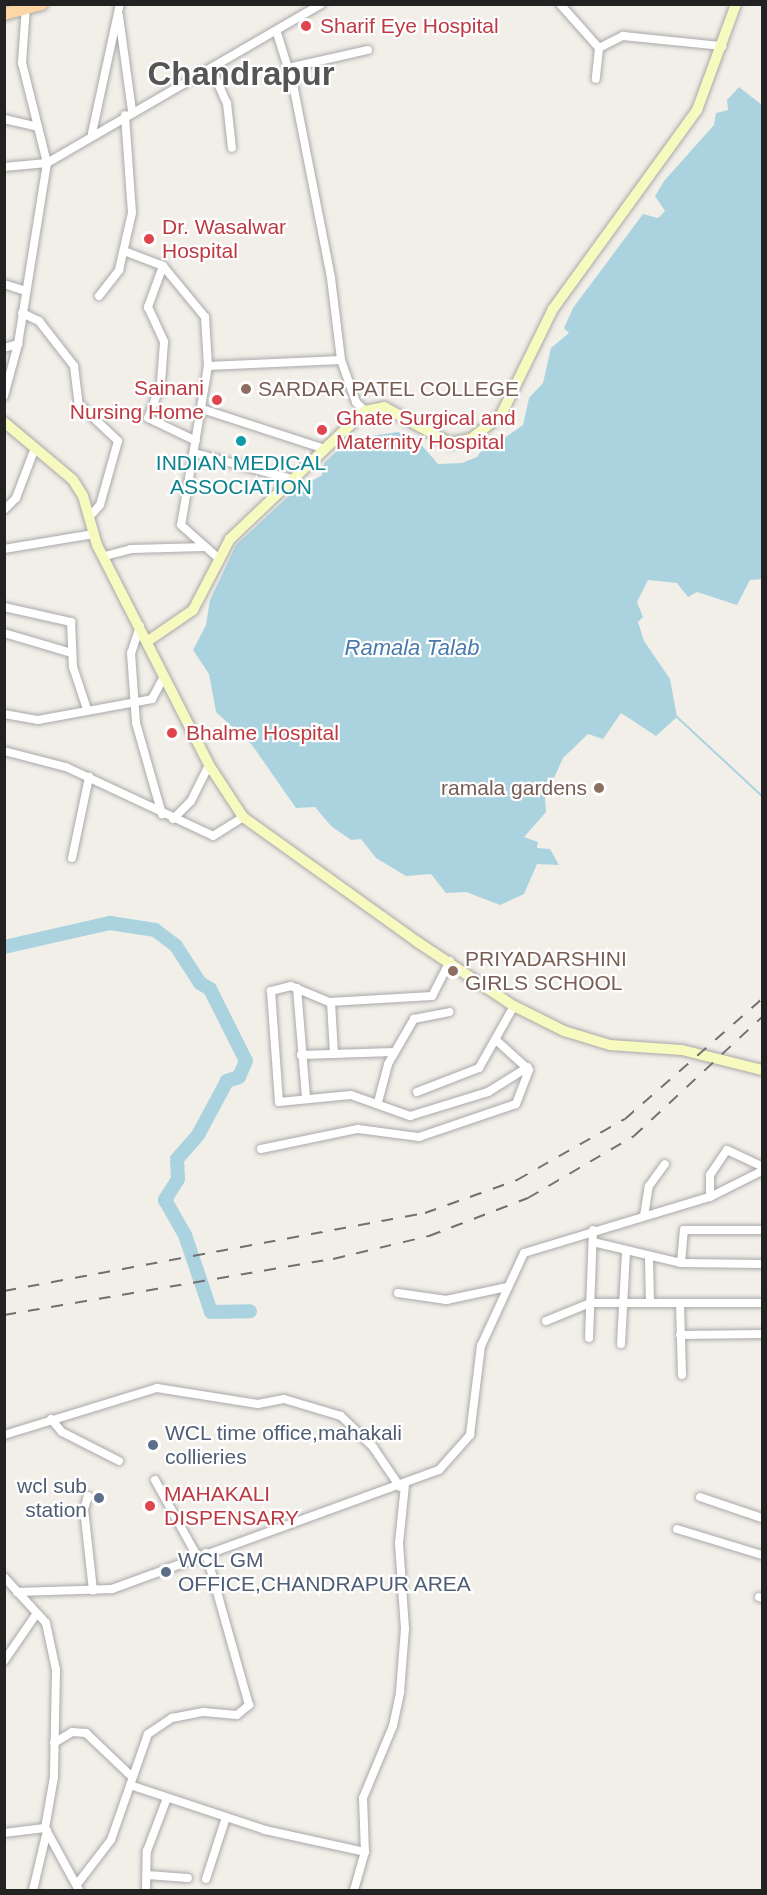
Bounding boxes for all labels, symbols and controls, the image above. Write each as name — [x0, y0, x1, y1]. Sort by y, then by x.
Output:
place label: Sharif Eye Hospital — [320, 13, 499, 39]
marker: Sharif Eye Hospital — [297, 17, 315, 35]
district label: Chandrapur — [147, 54, 335, 94]
place label: Dr. Wasalwar Hospital — [162, 214, 286, 264]
marker: Dr. Wasalwar Hospital — [140, 230, 158, 248]
place label: Sainani Nursing Home — [70, 375, 204, 425]
place label: SARDAR PATEL COLLEGE — [258, 376, 520, 402]
marker: SARDAR PATEL COLLEGE — [239, 382, 253, 396]
marker: Sainani Nursing Home — [208, 391, 226, 409]
place label: Ghate Surgical and Maternity Hospital — [336, 405, 516, 455]
marker: Ghate Surgical and Maternity Hospital — [313, 421, 331, 439]
marker: INDIAN MEDICAL ASSOCIATION — [234, 434, 248, 448]
place label: INDIAN MEDICAL ASSOCIATION — [156, 450, 326, 500]
water label: Ramala Talab — [345, 635, 479, 661]
place label: Bhalme Hospital — [186, 720, 339, 746]
marker: Bhalme Hospital — [163, 724, 181, 742]
place label: ramala gardens — [441, 775, 587, 801]
marker: ramala gardens — [592, 781, 606, 795]
place label: PRIYADARSHINI GIRLS SCHOOL — [465, 946, 627, 996]
marker: PRIYADARSHINI GIRLS SCHOOL — [446, 964, 460, 978]
place label: WCL time office,mahakali collieries — [165, 1420, 403, 1470]
marker: WCL time office,mahakali collieries — [146, 1438, 160, 1452]
place label: wcl sub station — [17, 1473, 87, 1523]
place label: MAHAKALI DISPENSARY — [164, 1481, 299, 1531]
marker: wcl sub station — [92, 1491, 106, 1505]
marker: MAHAKALI DISPENSARY — [141, 1497, 159, 1515]
place label: WCL GM OFFICE,CHANDRAPUR AREA — [178, 1547, 472, 1597]
marker: WCL GM OFFICE,CHANDRAPUR AREA — [159, 1565, 173, 1579]

